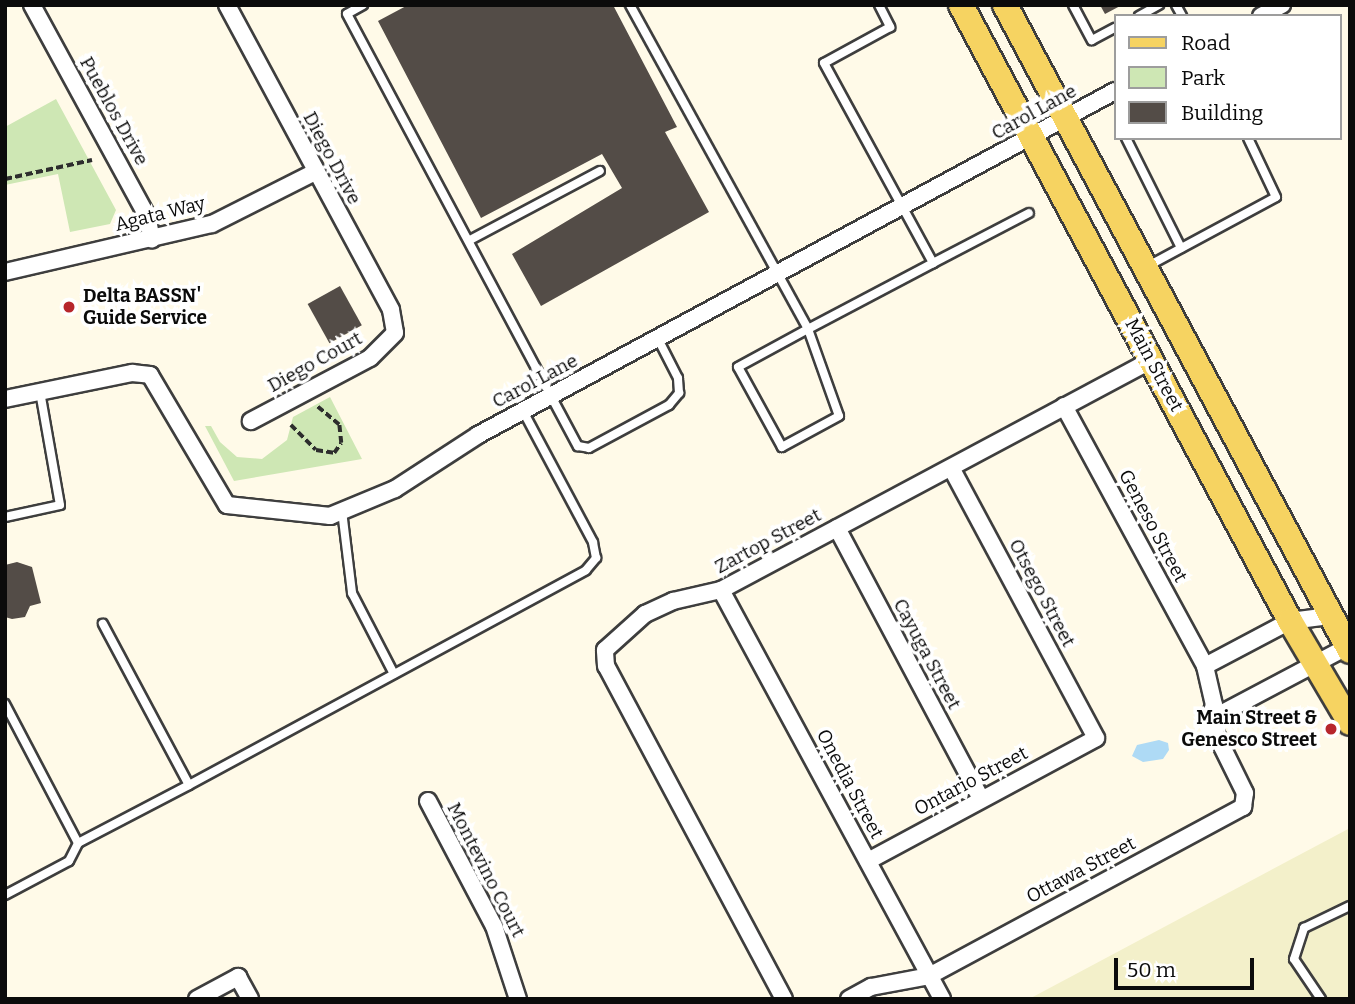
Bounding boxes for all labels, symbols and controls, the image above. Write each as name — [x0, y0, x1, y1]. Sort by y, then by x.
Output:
legend — [1114, 14, 1341, 140]
text: Road — [1181, 30, 1230, 56]
street label: Pueblos Drive — [75, 53, 153, 169]
text: Park — [1181, 65, 1225, 91]
street label: Carol Lane — [988, 79, 1080, 145]
text: Building — [1181, 100, 1263, 126]
street label: Diego Drive — [298, 108, 366, 208]
street label: Agata Way — [112, 192, 208, 236]
place label: Delta BASSN' Guide Service — [83, 285, 207, 329]
marker: Delta BASSN' Guide Service — [61, 299, 77, 315]
street label: Main Street — [1120, 315, 1188, 415]
street label: Diego Court — [264, 327, 366, 397]
street label: Carol Lane — [488, 349, 582, 413]
street label: Geneso Street — [1114, 466, 1192, 586]
street label: Zartop Street — [711, 504, 825, 578]
street label: Otsego Street — [1004, 535, 1080, 651]
street label: Cayuga Street — [888, 595, 966, 713]
place label: Main Street & Genesco Street — [1181, 707, 1317, 751]
marker: Main Street & Genesco Street — [1323, 721, 1339, 737]
street label: Onedia Street — [812, 725, 888, 843]
street label: Ontario Street — [910, 742, 1032, 820]
street label: Montevino Court — [442, 799, 530, 941]
street label: Ottawa Street — [1023, 832, 1139, 908]
scale bar — [1117, 944, 1257, 988]
text: 50 m — [1127, 957, 1176, 983]

